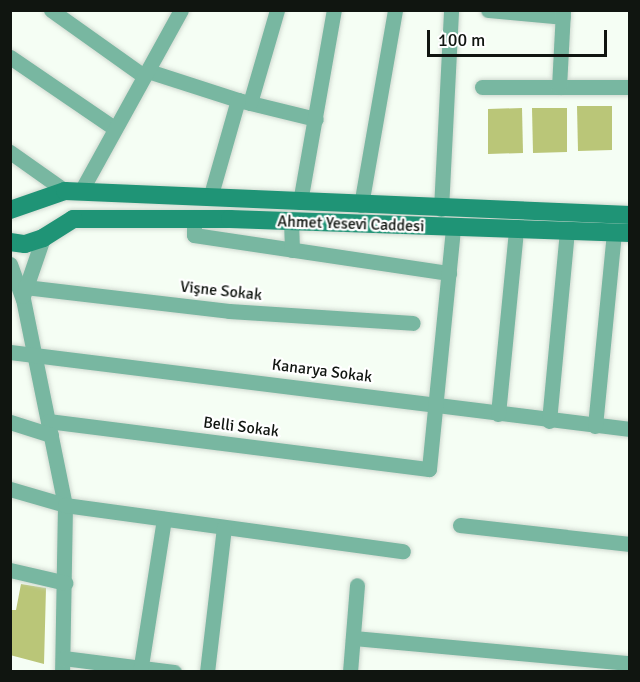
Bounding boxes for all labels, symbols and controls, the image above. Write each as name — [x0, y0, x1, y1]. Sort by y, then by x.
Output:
scale bar — [430, 18, 610, 56]
text: 100 m — [438, 29, 485, 51]
street label: Ahmet Yesevi Caddesi — [277, 212, 425, 236]
street label: Vişne Sokak — [179, 277, 263, 305]
street label: Kanarya Sokak — [271, 355, 373, 387]
street label: Belli Sokak — [202, 413, 280, 441]

